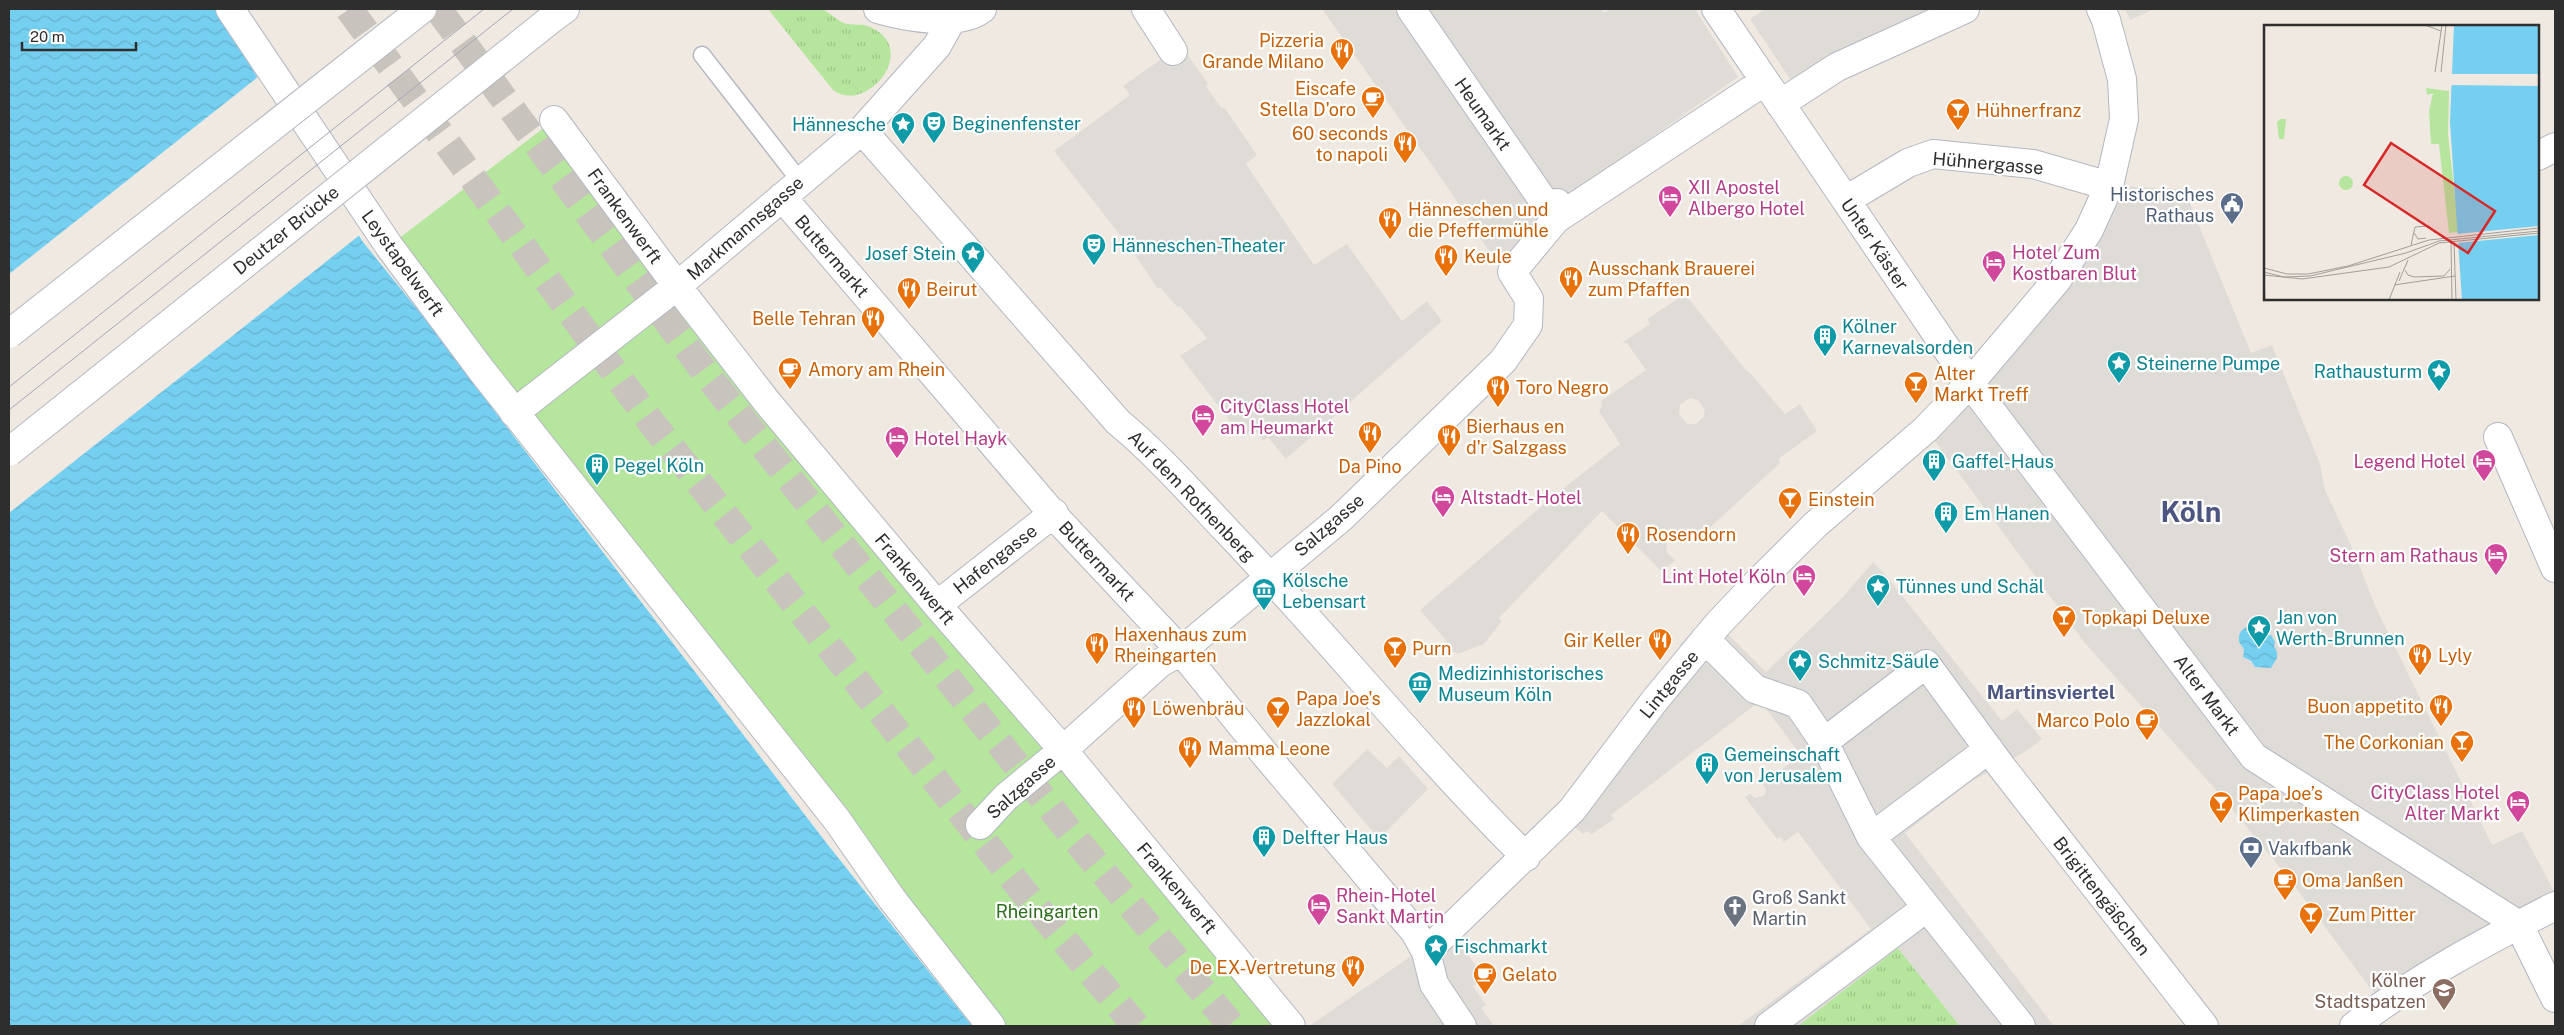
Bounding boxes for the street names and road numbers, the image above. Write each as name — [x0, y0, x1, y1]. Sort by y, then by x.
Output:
street label: Heumarkt — [1450, 74, 1516, 154]
street label: Hühnergasse — [1932, 148, 2044, 178]
street label: Frankenwerft — [583, 164, 667, 268]
street label: Markmannsgasse — [682, 172, 808, 284]
street label: Deutzer Brücke — [229, 181, 343, 279]
street label: Unter Käster — [1837, 194, 1913, 294]
street label: Leystapelwerft — [357, 206, 449, 320]
street label: Buttermarkt — [791, 211, 873, 301]
street label: Auf dem Rothenberg — [1124, 426, 1260, 566]
street label: Salzgasse — [1290, 489, 1368, 561]
street label: Buttermarkt — [1055, 517, 1139, 605]
street label: Hafengasse — [949, 520, 1041, 598]
street label: Frankenwerft — [871, 529, 959, 629]
street label: Lintgasse — [1635, 646, 1703, 722]
street label: Alter Markt — [2170, 650, 2244, 740]
street label: Salzgasse — [982, 751, 1060, 823]
street label: Brigittengäßchen — [2049, 832, 2155, 960]
street label: Frankenwerft — [1133, 838, 1221, 938]

